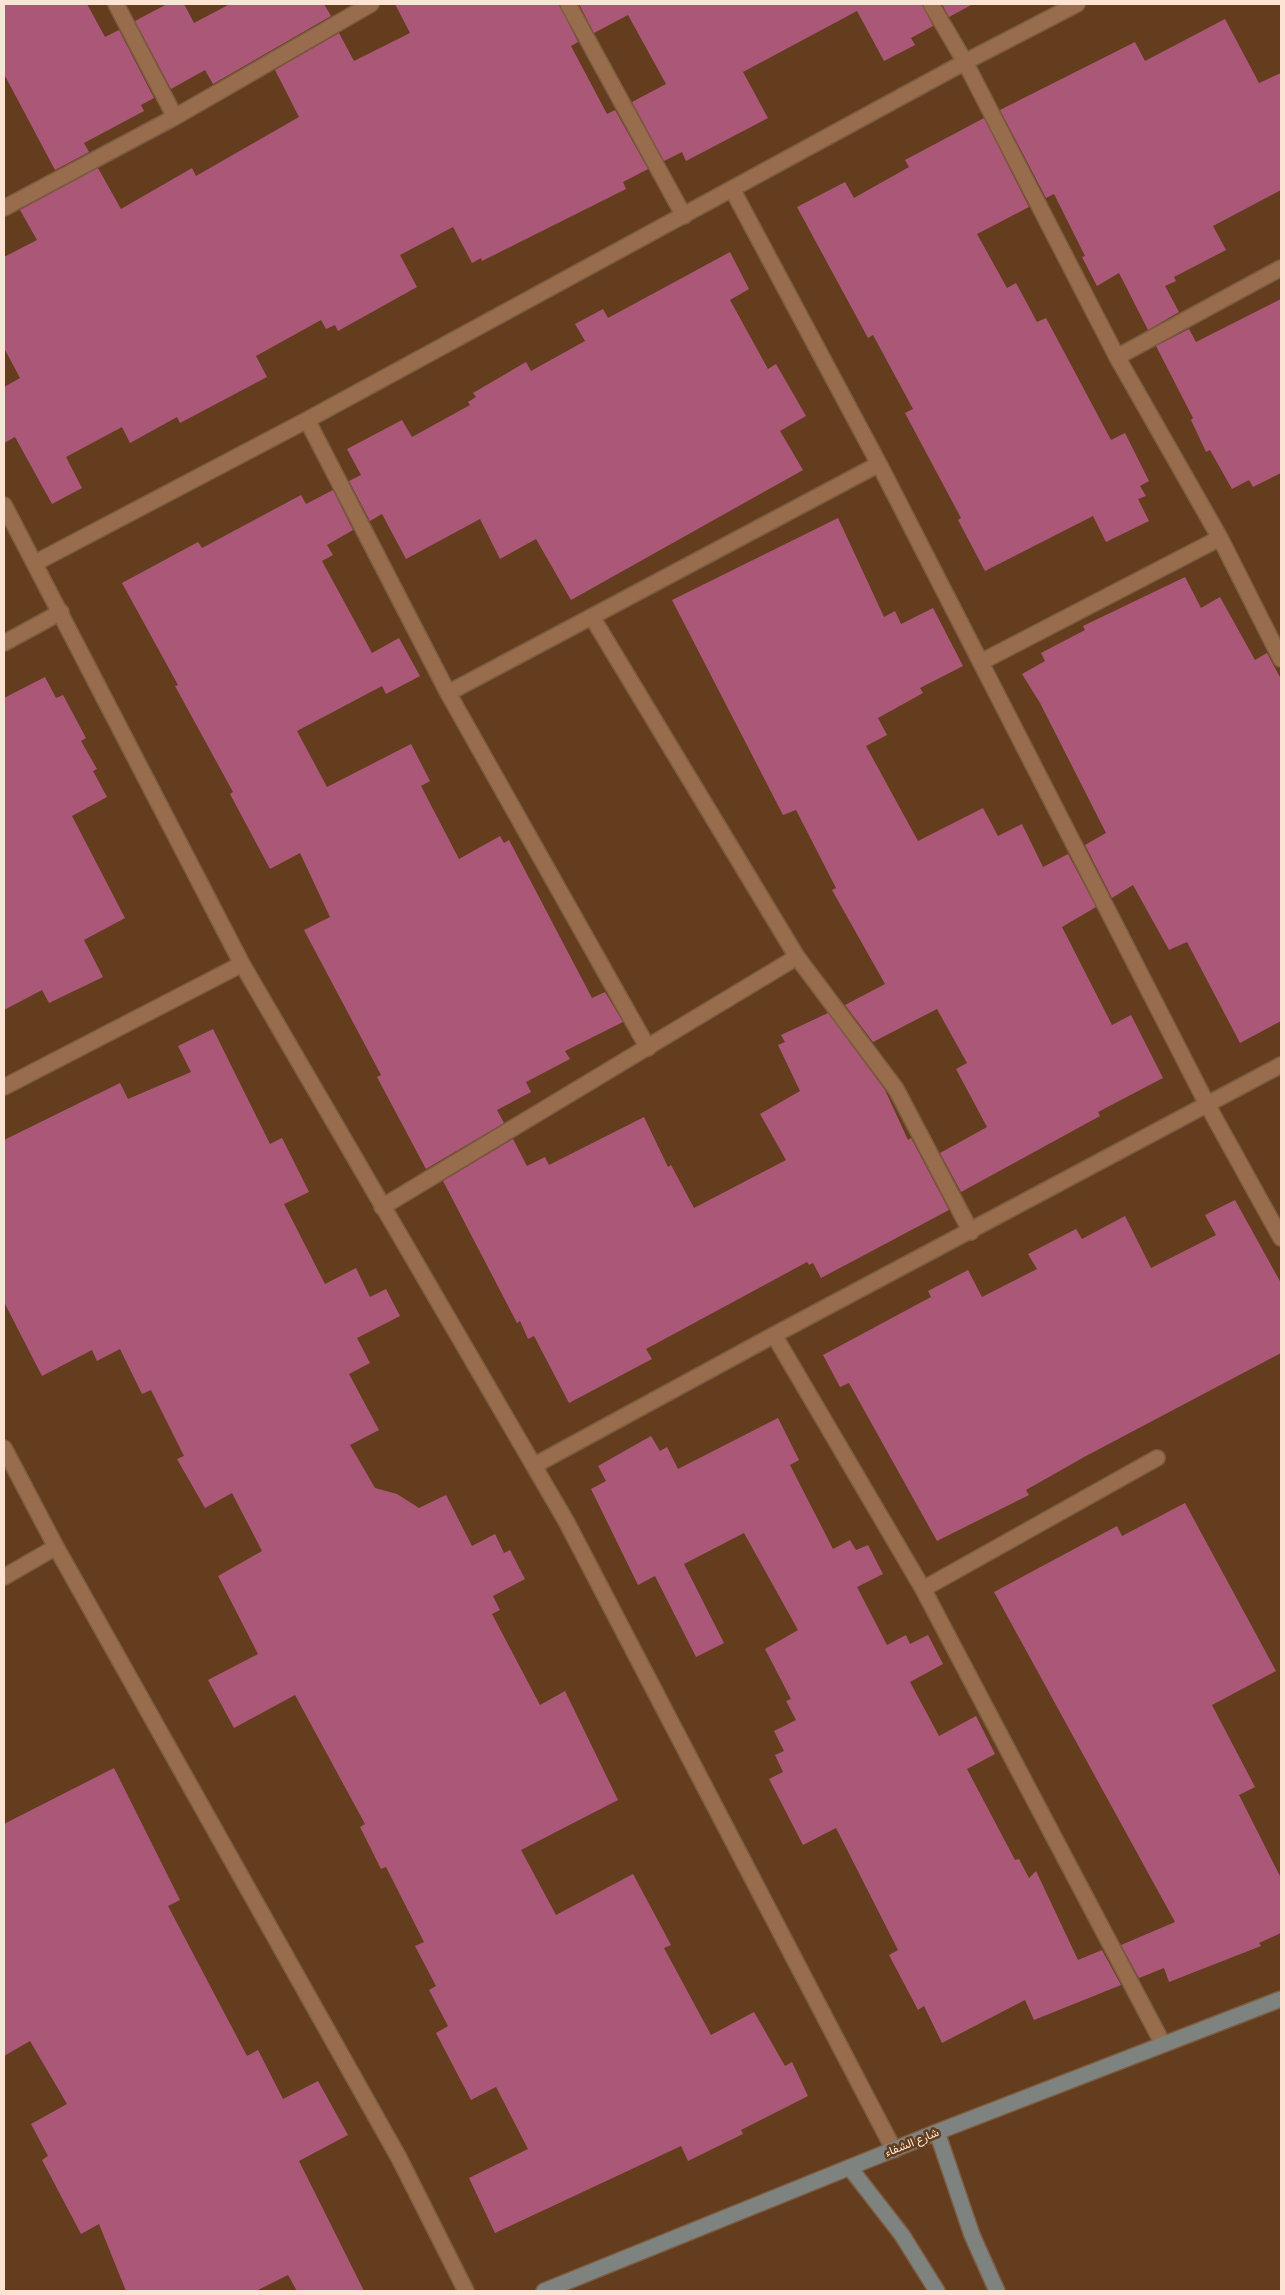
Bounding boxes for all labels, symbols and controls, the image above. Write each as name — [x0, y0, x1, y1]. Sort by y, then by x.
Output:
street label: شارع الشفاء — [883, 2126, 941, 2160]

